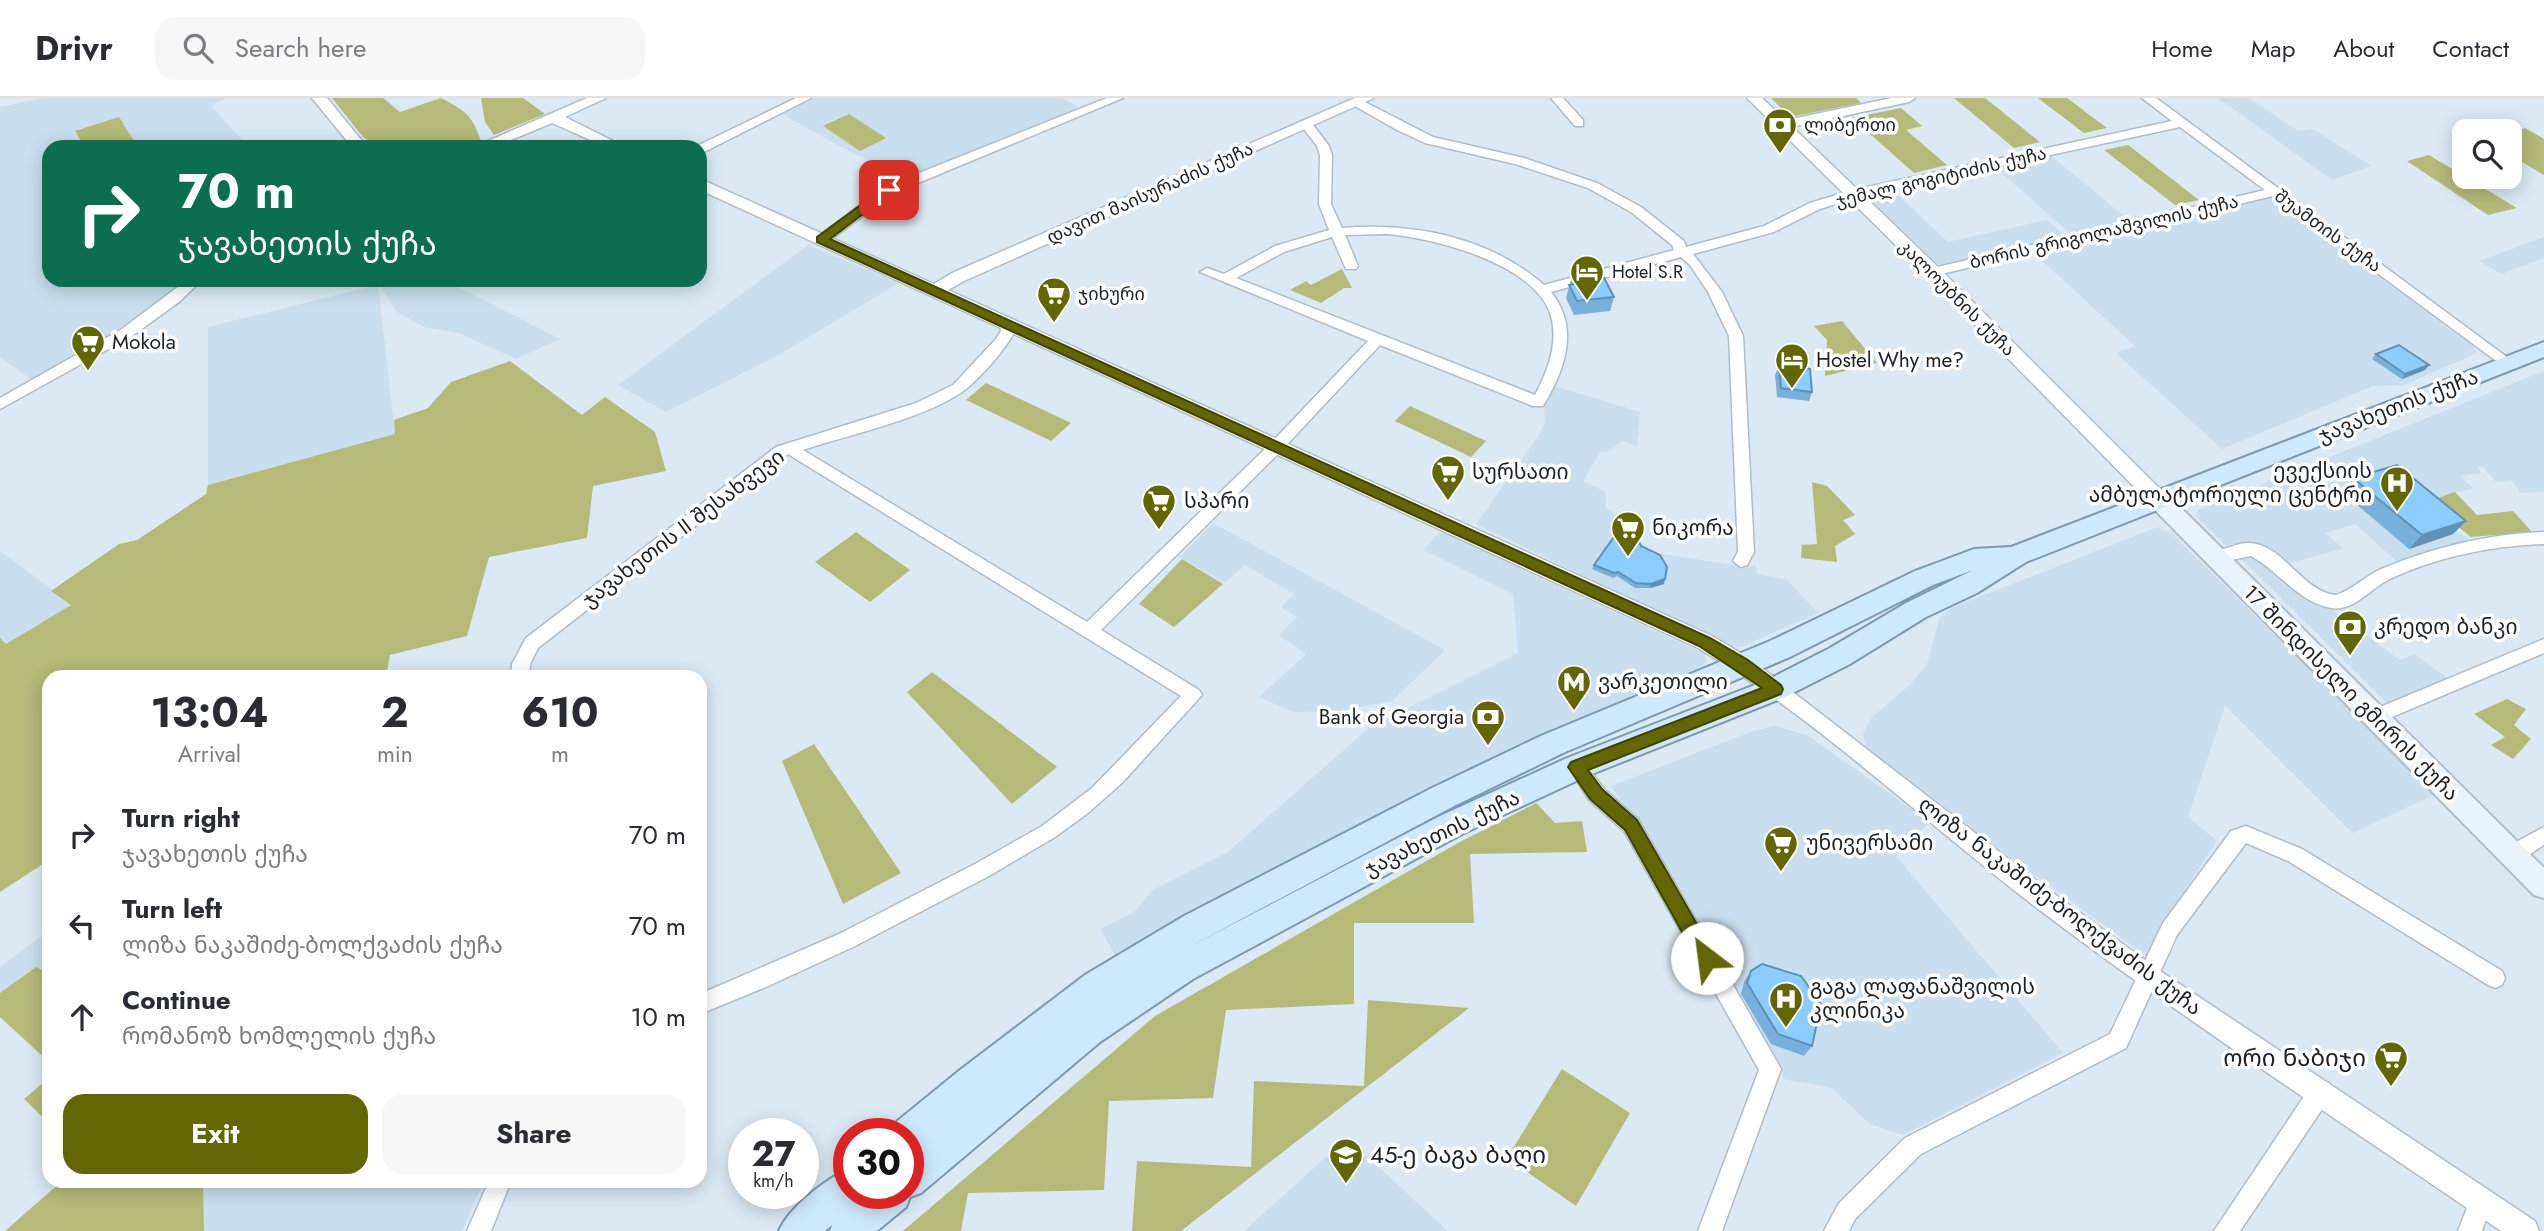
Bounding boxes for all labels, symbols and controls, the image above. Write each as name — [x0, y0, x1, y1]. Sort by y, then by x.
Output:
search box — [155, 17, 645, 80]
text: Drivr — [35, 25, 113, 72]
icon: search — [179, 29, 217, 67]
text: Search here — [235, 29, 366, 67]
text: Home — [2151, 31, 2213, 66]
text: Map — [2251, 31, 2295, 66]
text: About — [2333, 31, 2394, 66]
text: Contact — [2432, 31, 2509, 66]
bank icon: ლიბერთი — [1761, 106, 1799, 155]
place label: ლიბერთი — [1804, 112, 1896, 138]
map controls — [2452, 119, 2522, 189]
button: search — [2452, 119, 2522, 189]
street label: დავით მაისურაძის ქუჩა — [1043, 136, 1257, 250]
street label: ჯემალ გოგიტიძის ქუჩა — [1833, 140, 2049, 214]
text: 70 m — [178, 156, 295, 226]
pin — [859, 160, 919, 220]
icon: right — [63, 168, 154, 259]
icon: arrive — [870, 171, 908, 209]
street label: შუამთის ქუჩა — [2269, 183, 2387, 279]
street label: ბორის გრიგოლაშვილის ქუჩა — [1967, 188, 2241, 276]
text: ჯავახეთის ქუჩა — [178, 221, 437, 267]
street label: კალოუბნის ქუჩა — [1893, 234, 2021, 362]
hotel icon: Hotel S.R — [1568, 253, 1606, 302]
place label: Hotel S.R — [1612, 259, 1683, 285]
supermarket icon: ჯიხური — [1035, 275, 1073, 324]
place label: ჯიხური — [1078, 281, 1145, 307]
supermarket icon: Mokola — [69, 323, 107, 372]
place label: Mokola — [112, 327, 176, 357]
hotel icon: Hostel Why me? — [1773, 341, 1811, 390]
place label: Hostel Why me? — [1816, 345, 1964, 375]
street label: ჯავახეთის ქუჩა — [2313, 362, 2483, 450]
street label: ჯავახეთის II შესახვევი — [575, 442, 791, 614]
supermarket icon: სურსათი — [1429, 453, 1467, 502]
place label: ევექსიის ამბულატორიული ცენტრი — [2089, 456, 2372, 510]
place label: სურსათი — [1472, 457, 1569, 487]
hospital icon: ევექსიის ამბულატორიული ცენტრი — [2378, 464, 2416, 513]
supermarket icon: სპარი — [1140, 482, 1178, 531]
place label: სპარი — [1184, 486, 1249, 516]
supermarket icon: ნიკორა — [1609, 509, 1647, 558]
place label: ნიკორა — [1652, 513, 1734, 543]
street label: 17 შინდისელი გმირის ქუჩა — [2236, 578, 2466, 808]
bank icon: კრედო ბანკი — [2331, 608, 2369, 657]
place label: კრედო ბანკი — [2374, 612, 2517, 642]
metro station icon: ვარკეთილი — [1555, 663, 1593, 712]
place label: ვარკეთილი — [1598, 667, 1728, 697]
text: 13:04 — [150, 682, 269, 743]
text: 2 — [381, 682, 409, 743]
text: 610 — [521, 682, 599, 743]
bank icon: Bank of Georgia — [1469, 698, 1507, 747]
place label: Bank of Georgia — [1319, 702, 1464, 732]
text: Arrival — [178, 737, 241, 771]
text: min — [377, 737, 413, 771]
text: m — [551, 737, 569, 771]
street label: ჯავახეთის ქუჩა — [1359, 782, 1525, 884]
street label: ლიზა ნაკაშიძე-ბოლქვაძის ქუჩა — [1912, 789, 2208, 1023]
text: Turn right — [122, 799, 240, 837]
icon: right — [63, 816, 101, 854]
text: 70 m — [629, 816, 686, 854]
supermarket icon: უნივერსამი — [1762, 824, 1800, 873]
place label: უნივერსამი — [1806, 828, 1933, 858]
text: ჯავახეთის ქუჩა — [122, 837, 308, 871]
text: Turn left — [122, 890, 222, 928]
icon: left — [63, 907, 101, 945]
text: 70 m — [629, 907, 686, 945]
position arrow — [1670, 921, 1744, 995]
text: ლიზა ნაკაშიძე-ბოლქვაძის ქუჩა — [122, 928, 503, 962]
place label: გაგა ლაფანაშვილის კლინიკა — [1810, 972, 2035, 1026]
hospital icon: გაგა ლაფანაშვილის კლინიკა — [1767, 980, 1805, 1029]
text: Continue — [122, 981, 231, 1019]
icon: ahead — [63, 998, 101, 1036]
text: 10 m — [631, 998, 686, 1036]
text: რომანოზ ხომლელის ქუჩა — [122, 1019, 436, 1053]
supermarket icon: ორი ნაბიჯი — [2372, 1039, 2410, 1088]
place label: ორი ნაბიჯი — [2223, 1040, 2366, 1075]
button: Exit — [63, 1094, 368, 1174]
button: Share — [382, 1094, 686, 1174]
speed limit sign: 30 — [833, 1118, 924, 1209]
text: 27 — [751, 1129, 796, 1179]
school or university icon: 45-ე ბაგა ბაღი — [1327, 1136, 1365, 1185]
place label: 45-ე ბაგა ბაღი — [1370, 1137, 1546, 1172]
text: km/h — [753, 1168, 794, 1194]

